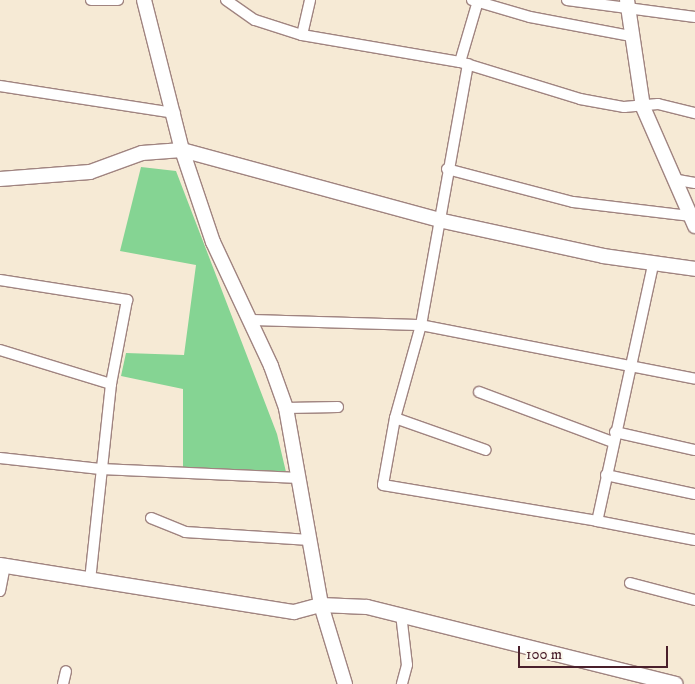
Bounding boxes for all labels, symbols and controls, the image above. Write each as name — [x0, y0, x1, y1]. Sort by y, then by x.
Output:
scale bar — [520, 636, 670, 668]
text: 100 m — [526, 645, 562, 664]

